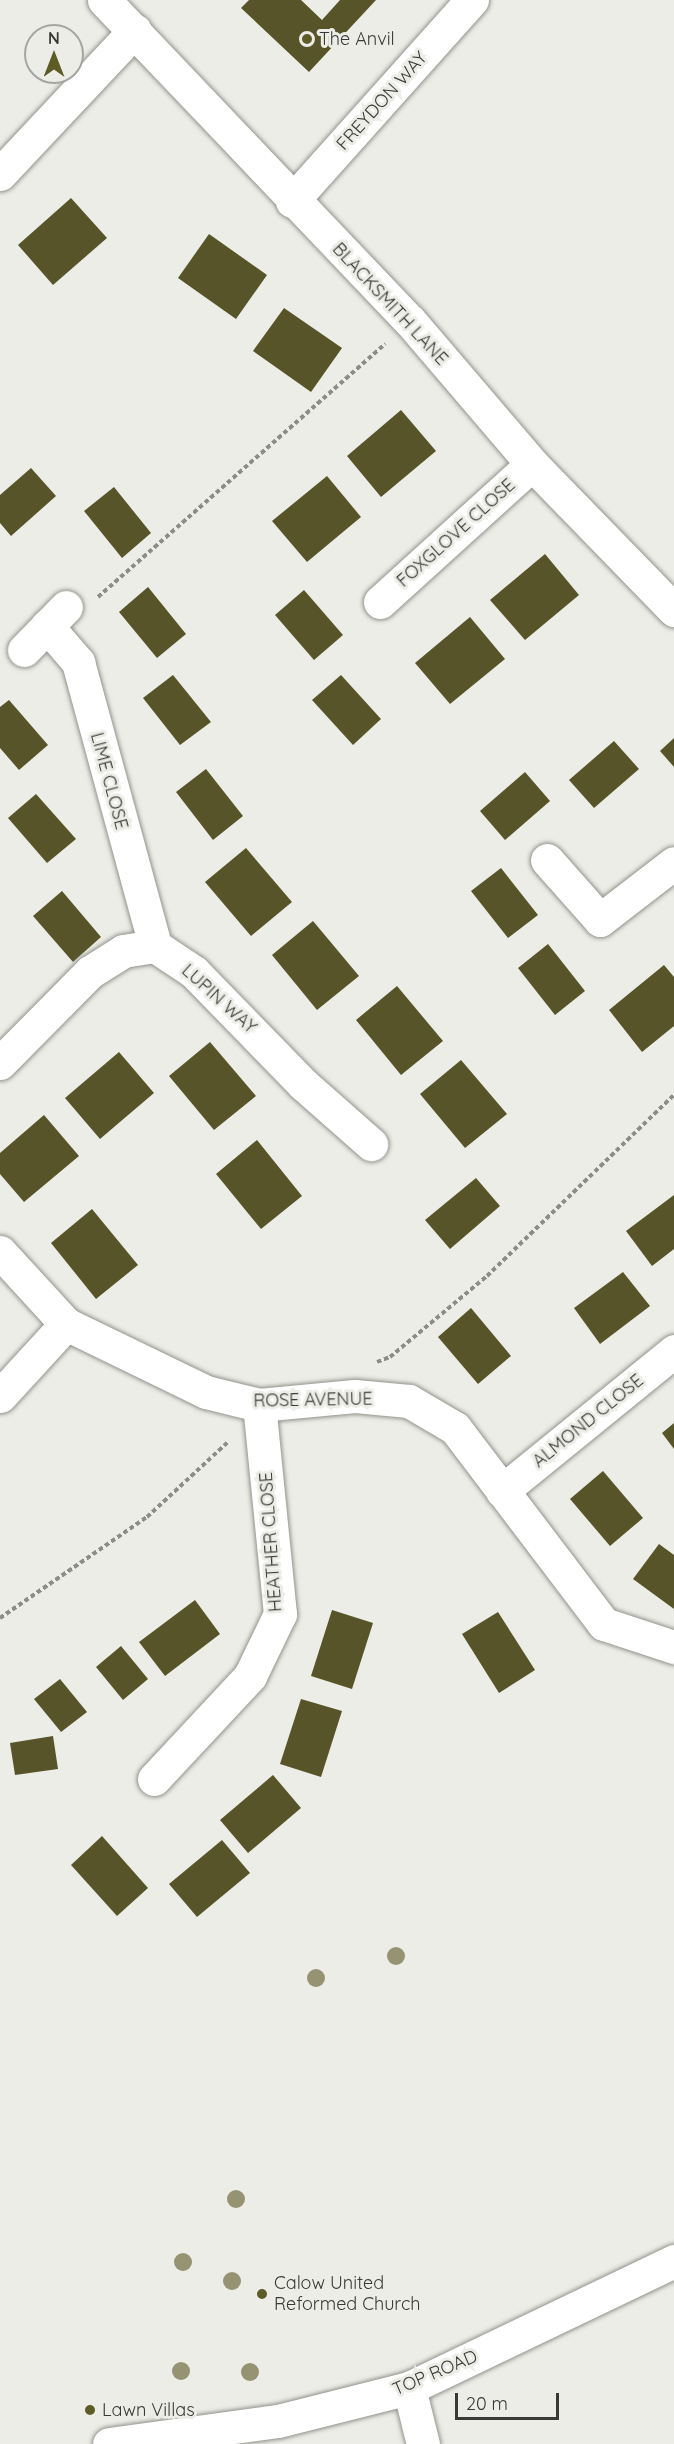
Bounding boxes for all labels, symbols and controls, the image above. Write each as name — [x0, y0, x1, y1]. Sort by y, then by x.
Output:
north arrow — [24, 24, 84, 84]
text: N — [48, 28, 60, 48]
place label: The Anvil — [319, 28, 395, 50]
marker: The Anvil — [300, 32, 314, 46]
street label: FREYDON WAY — [332, 47, 432, 155]
street label: BLACKSMITH LANE — [328, 238, 452, 370]
street label: FOXGLOVE CLOSE — [392, 474, 520, 592]
street label: LIME CLOSE — [86, 730, 132, 832]
street label: LUPIN WAY — [177, 960, 261, 1038]
street label: ALMOND CLOSE — [528, 1370, 648, 1472]
street label: ROSE AVENUE — [253, 1388, 373, 1412]
street label: HEATHER CLOSE — [255, 1471, 287, 1613]
place label: Calow United Reformed Church — [274, 2273, 420, 2316]
marker: Calow United Reformed Church — [255, 2287, 269, 2301]
street label: TOP ROAD — [389, 2345, 481, 2401]
scale bar — [458, 2381, 562, 2419]
text: 20 m — [466, 2392, 508, 2415]
place label: Lawn Villas — [102, 2399, 195, 2421]
marker: Lawn Villas — [83, 2403, 97, 2417]

